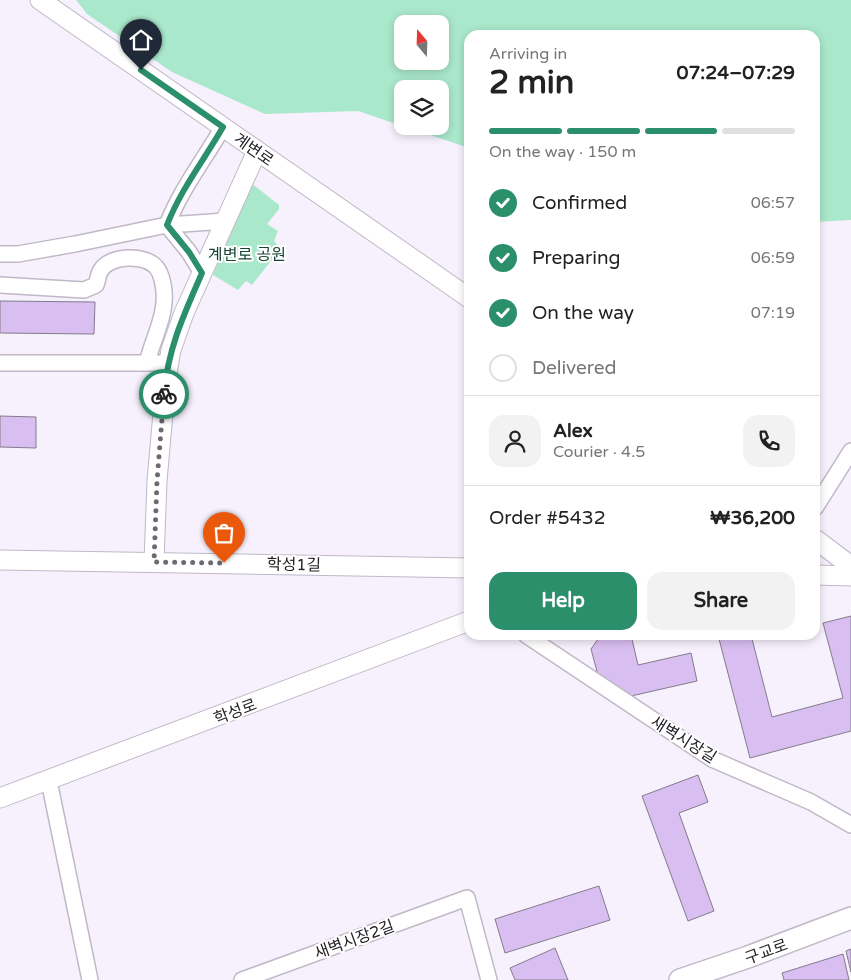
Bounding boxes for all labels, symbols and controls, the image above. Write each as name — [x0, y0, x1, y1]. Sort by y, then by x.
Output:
north arrow — [394, 15, 449, 70]
map controls — [394, 15, 449, 135]
pin — [120, 19, 162, 70]
icon: home — [127, 26, 155, 54]
text: Arriving in — [489, 44, 567, 64]
text: 07:24–07:29 — [676, 62, 795, 84]
text: 2 min — [489, 64, 574, 102]
button: layers — [394, 80, 449, 135]
street label: 계변로 — [230, 129, 277, 171]
text: On the way · 150 m — [489, 142, 636, 162]
icon: check — [489, 189, 517, 217]
text: Confirmed — [532, 192, 627, 214]
text: 06:57 — [751, 193, 795, 213]
icon: check — [489, 244, 517, 272]
park label: 계변로 공원 — [208, 245, 286, 265]
text: Preparing — [532, 247, 621, 269]
text: 06:59 — [751, 248, 795, 268]
icon: check — [489, 299, 517, 327]
text: On the way — [532, 302, 634, 324]
text: 07:19 — [751, 303, 795, 323]
text: Delivered — [532, 357, 617, 379]
courier — [139, 369, 189, 419]
icon: bike — [150, 380, 178, 408]
button: person — [489, 415, 541, 467]
button: phone — [743, 415, 795, 467]
text: Alex — [553, 420, 593, 442]
text: Courier · 4.5 — [553, 442, 645, 462]
text: Order #5432 — [489, 507, 606, 529]
text: ₩36,200 — [710, 507, 795, 529]
pin — [203, 512, 245, 563]
icon: bag — [210, 519, 238, 547]
street label: 학성1길 — [267, 555, 321, 575]
button: Help — [489, 572, 637, 630]
button: Share — [647, 572, 795, 630]
street label: 학성로 — [211, 695, 260, 729]
street label: 새벽시장길 — [647, 712, 720, 768]
street label: 새벽시장2길 — [312, 916, 397, 964]
street label: 구교로 — [742, 935, 791, 969]

